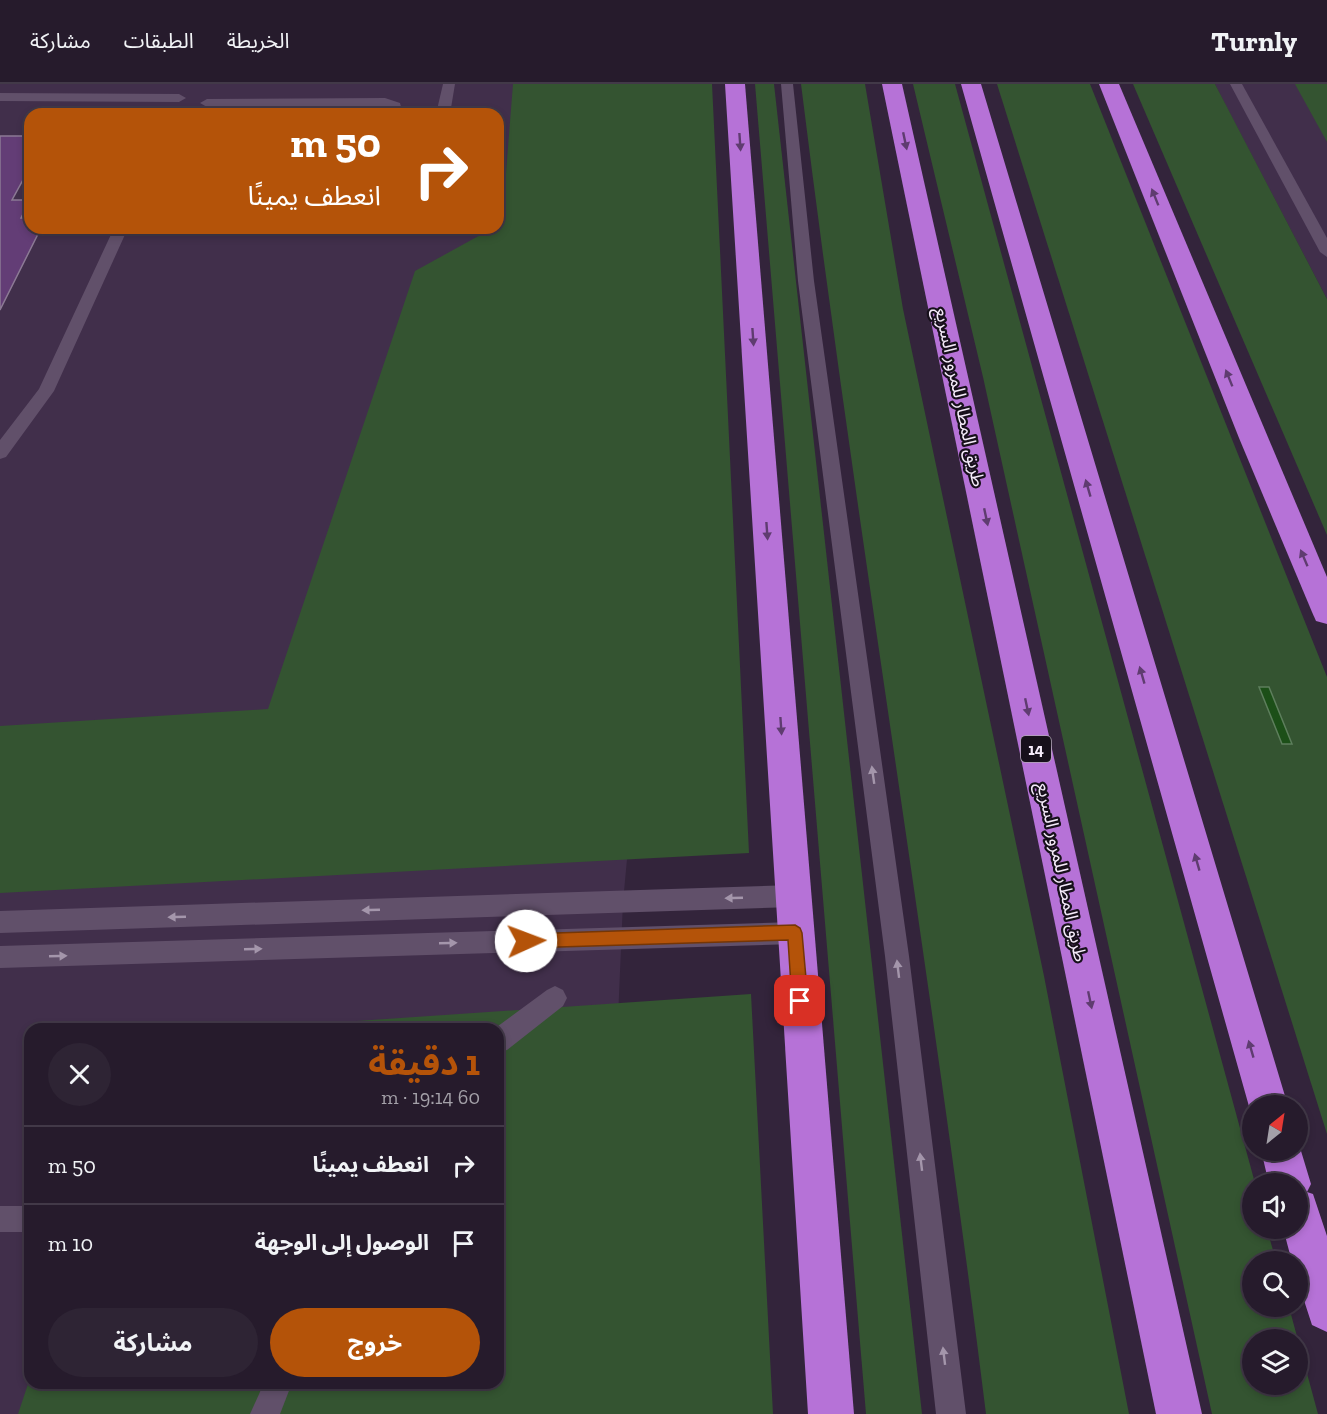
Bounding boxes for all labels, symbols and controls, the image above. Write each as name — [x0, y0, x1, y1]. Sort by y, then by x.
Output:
text: Turnly — [1211, 25, 1297, 58]
text: مشاركة — [30, 28, 91, 53]
text: الطبقات — [124, 28, 194, 53]
text: الخريطة — [227, 28, 290, 53]
text: 50 m — [290, 117, 381, 168]
icon: right — [402, 132, 480, 210]
one-way arrow — [900, 132, 910, 150]
one-way arrow — [735, 133, 744, 152]
text: انعطف يمينًا — [247, 180, 381, 212]
one-way arrow — [1150, 188, 1160, 206]
street label: طريق المطار للمرور السريع — [927, 305, 990, 489]
one-way arrow — [749, 327, 758, 346]
one-way arrow — [1224, 369, 1233, 387]
one-way arrow — [1083, 478, 1092, 496]
one-way arrow — [981, 507, 991, 526]
one-way arrow — [762, 522, 772, 541]
one-way arrow — [1299, 549, 1308, 567]
one-way arrow — [1137, 666, 1146, 684]
one-way arrow — [1022, 698, 1032, 716]
one-way arrow — [776, 716, 785, 735]
road number: 14 — [1021, 736, 1051, 762]
one-way arrow — [868, 766, 877, 785]
street label: طريق المطار للمرور السريع — [1029, 780, 1092, 964]
one-way arrow — [1192, 853, 1201, 871]
one-way arrow — [725, 894, 744, 903]
one-way arrow — [362, 906, 381, 915]
position arrow — [494, 909, 558, 973]
one-way arrow — [167, 912, 186, 921]
one-way arrow — [439, 939, 458, 948]
one-way arrow — [244, 945, 263, 954]
one-way arrow — [49, 951, 68, 960]
one-way arrow — [893, 959, 903, 978]
pin — [774, 975, 825, 1026]
icon: arrive — [783, 984, 816, 1017]
one-way arrow — [1086, 991, 1095, 1010]
one-way arrow — [1246, 1040, 1255, 1058]
text: 1 دقيقة — [368, 1041, 480, 1084]
button: close — [48, 1043, 111, 1106]
text: 60 m · 19:14 — [381, 1085, 480, 1109]
north arrow — [1242, 1095, 1308, 1161]
map controls — [1242, 1095, 1308, 1395]
icon: right — [447, 1149, 480, 1182]
text: انعطف يمينًا — [312, 1151, 429, 1178]
text: 50 m — [48, 1152, 96, 1179]
one-way arrow — [916, 1153, 926, 1172]
button: sound — [1242, 1173, 1308, 1239]
icon: arrive — [447, 1227, 480, 1260]
text: الوصول إلى الوجهة — [255, 1229, 429, 1256]
text: 10 m — [48, 1230, 93, 1257]
button: search — [1242, 1251, 1308, 1317]
button: مشاركة — [48, 1308, 258, 1377]
button: خروج — [270, 1308, 480, 1377]
button: layers — [1242, 1329, 1308, 1395]
one-way arrow — [939, 1346, 949, 1365]

